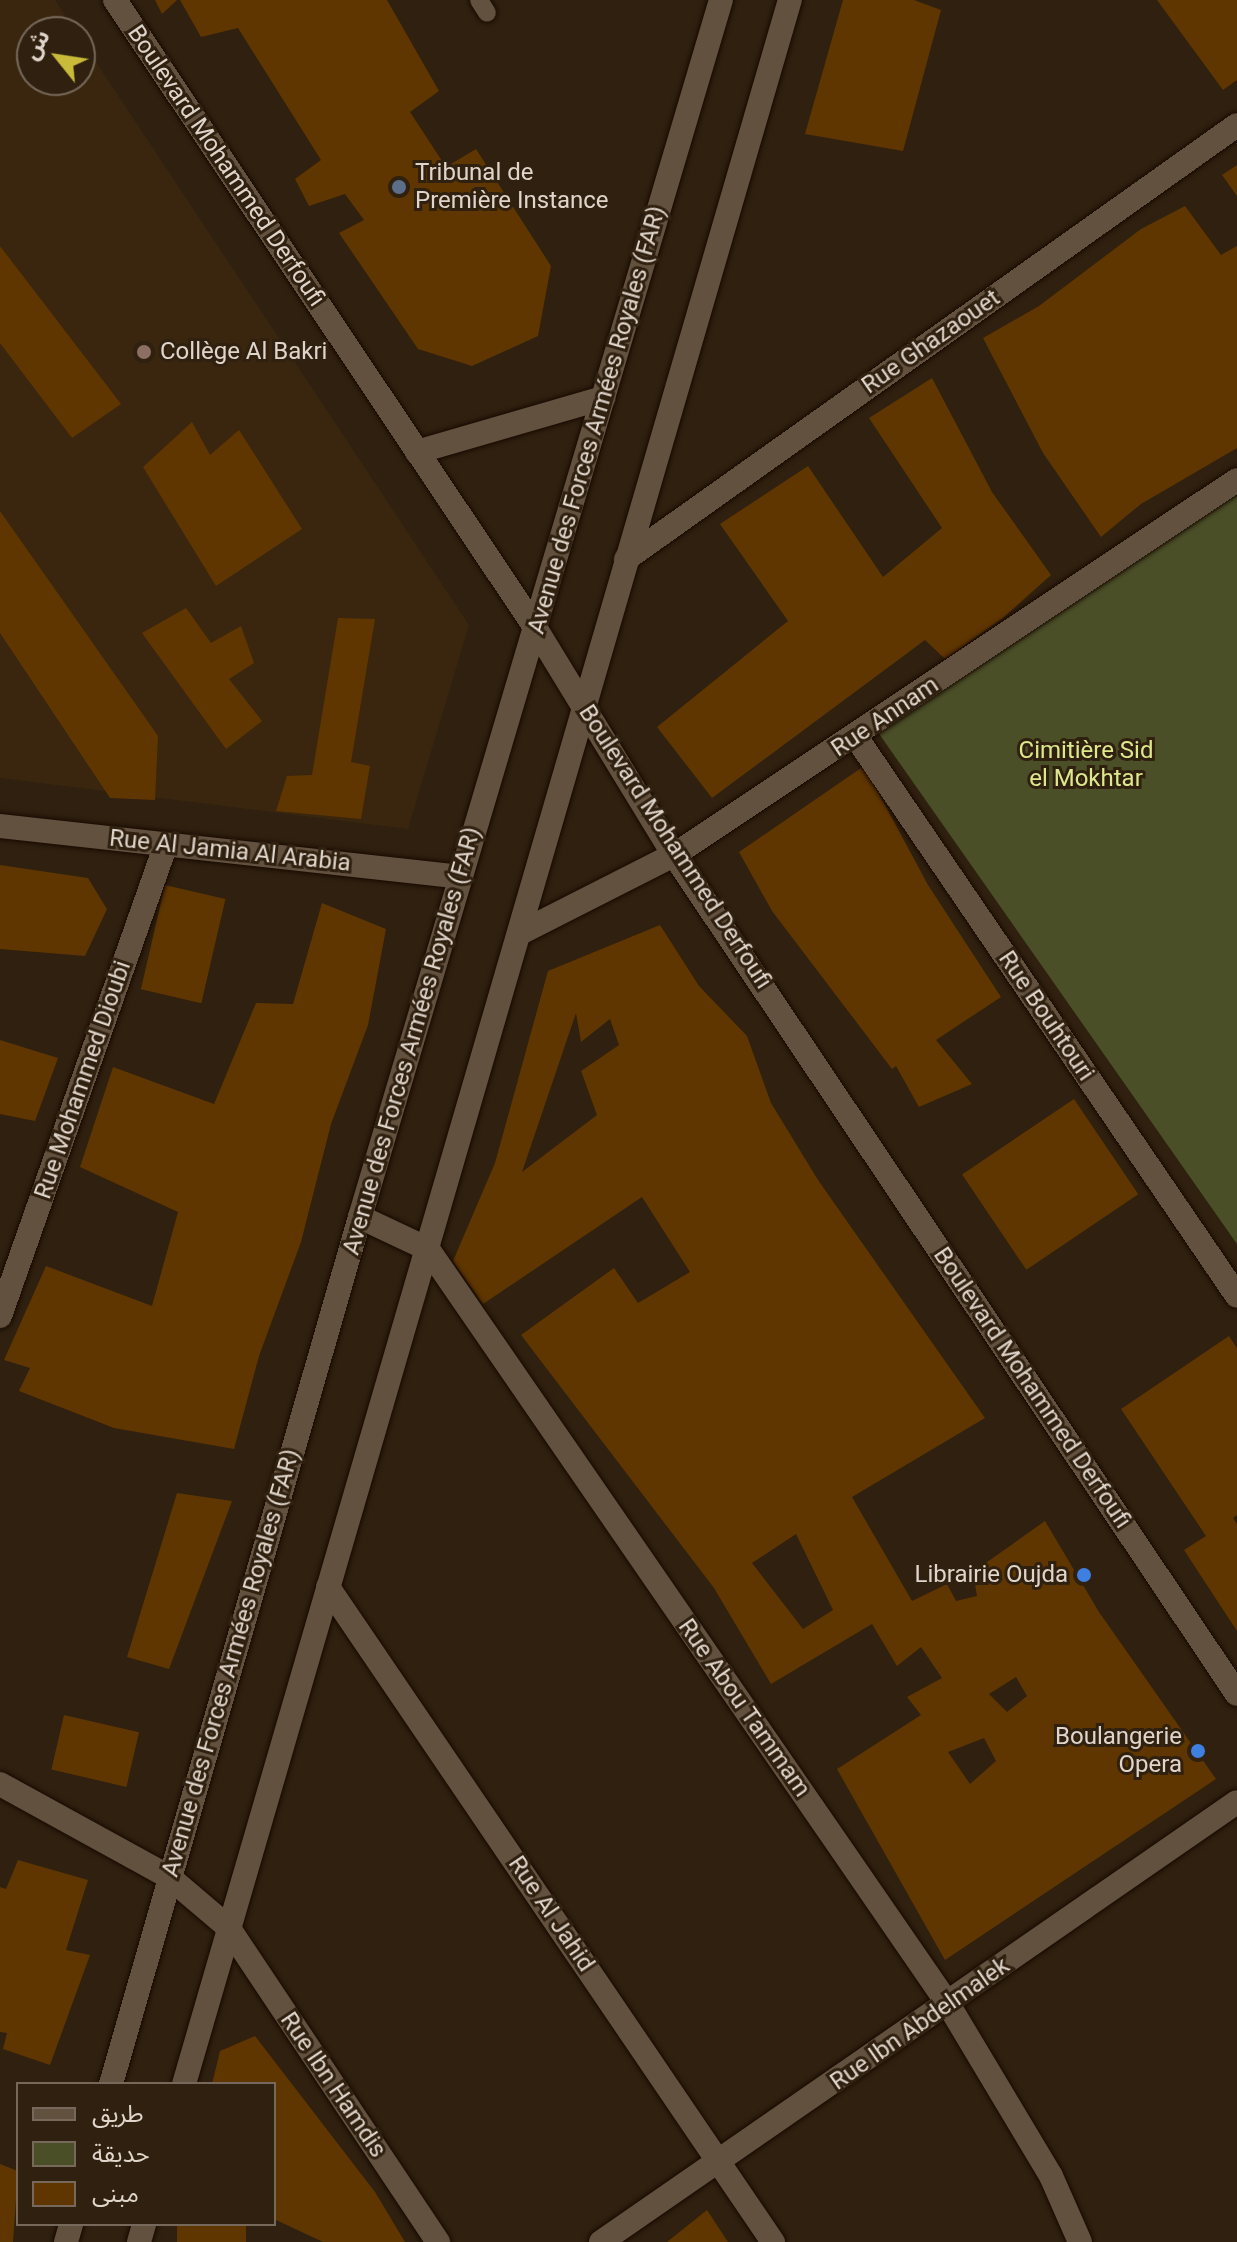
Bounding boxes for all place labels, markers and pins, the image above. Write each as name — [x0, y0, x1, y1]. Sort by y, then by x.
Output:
place label: Tribunal de Première Instance — [415, 159, 609, 215]
marker: Tribunal de Première Instance — [390, 178, 408, 196]
place label: Collège Al Bakri — [160, 338, 327, 366]
marker: Collège Al Bakri — [135, 343, 153, 361]
place label: Librairie Oujda — [914, 1561, 1068, 1589]
marker: Librairie Oujda — [1075, 1566, 1093, 1584]
place label: Boulangerie Opera — [1055, 1723, 1182, 1779]
marker: Boulangerie Opera — [1189, 1742, 1207, 1760]

